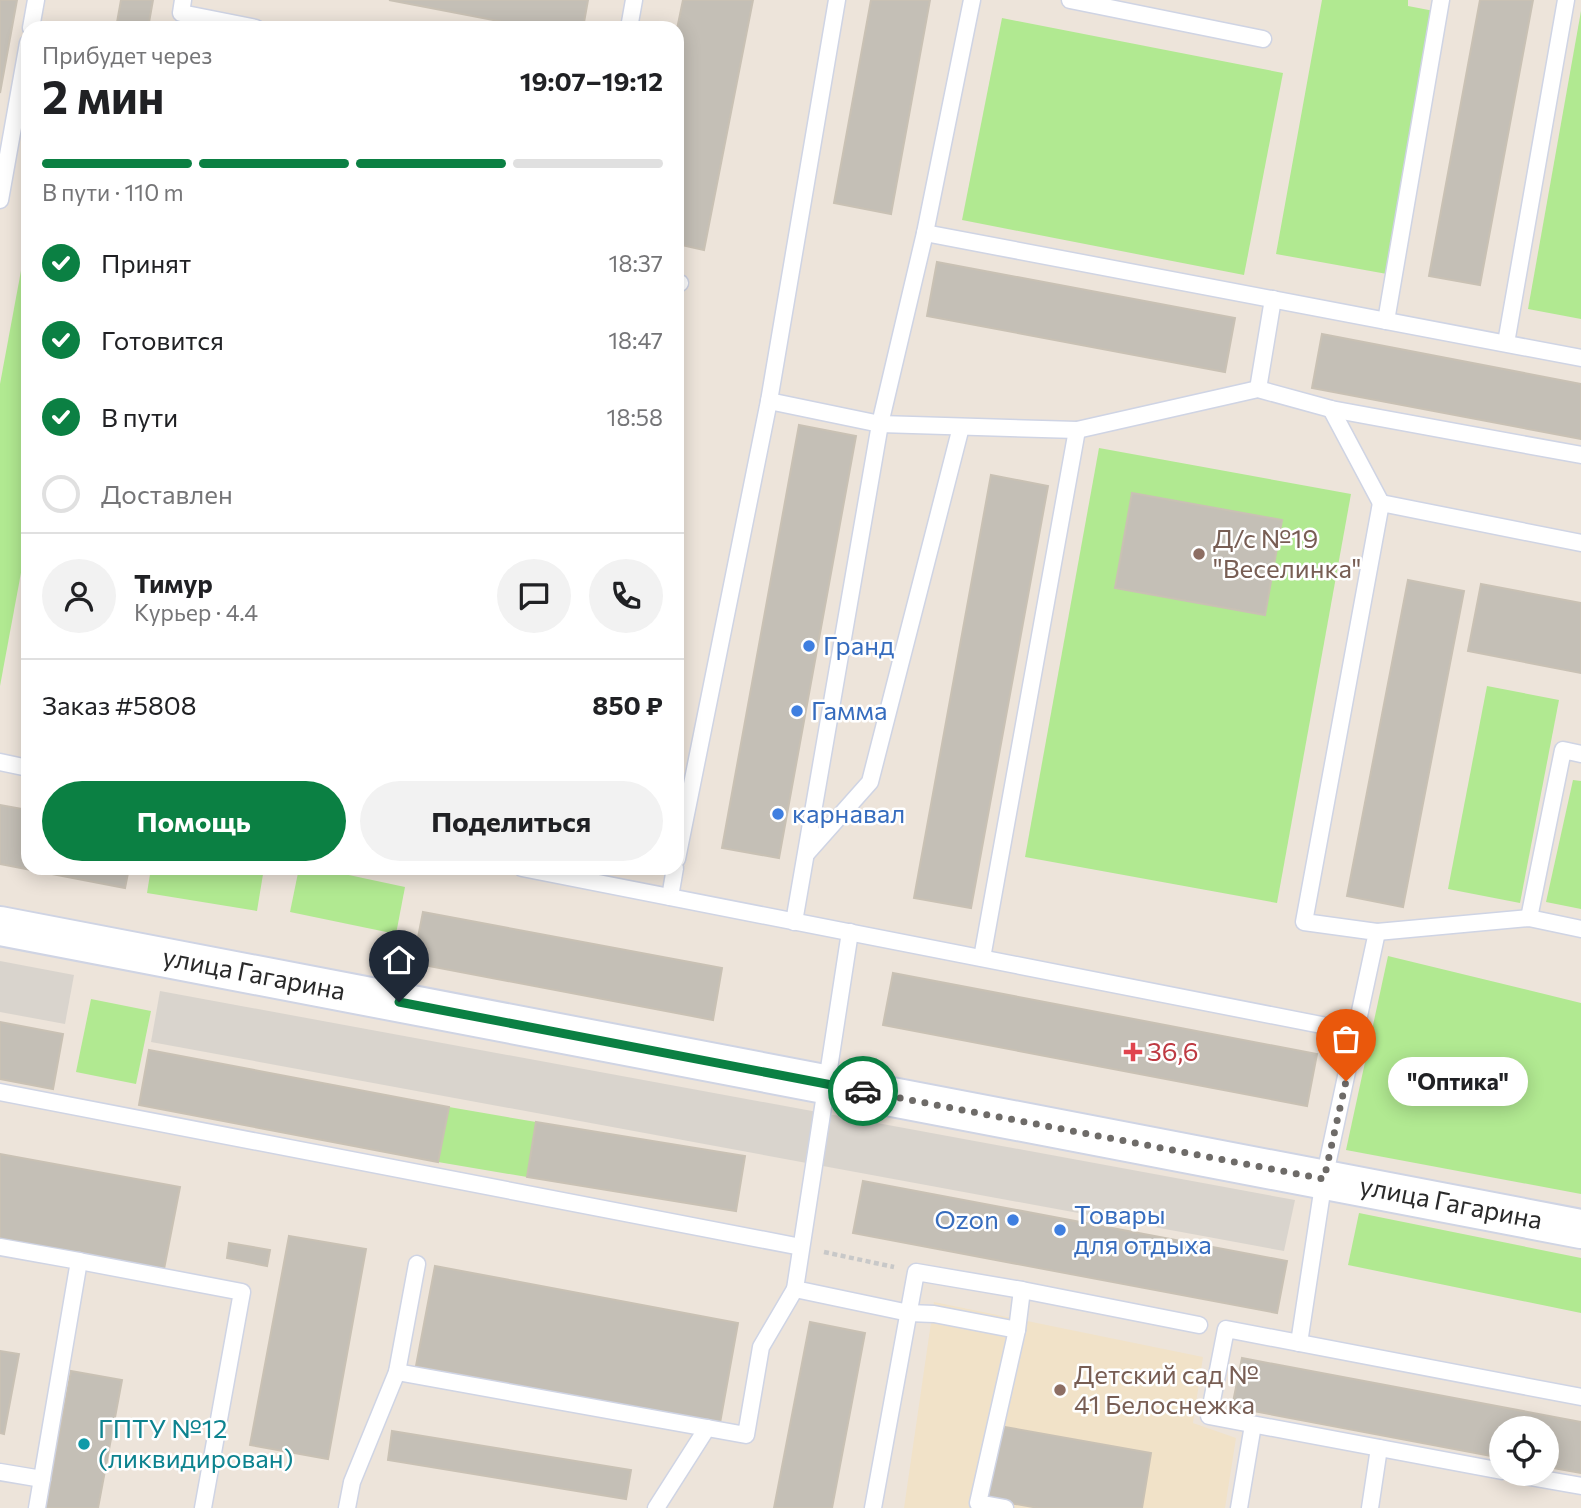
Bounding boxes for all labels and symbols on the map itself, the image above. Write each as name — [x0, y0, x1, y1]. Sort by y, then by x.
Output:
place label: Д/с №19 "Веселинка" — [1213, 522, 1362, 583]
marker: Д/с №19 "Веселинка" — [1191, 546, 1207, 562]
place label: Гранд — [823, 629, 894, 660]
marker: Гранд — [801, 638, 817, 654]
place label: Гамма — [811, 694, 887, 725]
marker: Гамма — [789, 703, 805, 719]
place label: карнавал — [792, 797, 905, 828]
marker: карнавал — [770, 806, 786, 822]
pin — [369, 930, 429, 1002]
street label: улица Гагарина — [160, 940, 348, 1005]
pin — [1316, 1009, 1376, 1081]
place label: 36,6 — [1147, 1035, 1198, 1066]
marker: 36,6 — [1125, 1044, 1141, 1060]
courier — [828, 1056, 898, 1126]
callout: "Оптика" — [1388, 1056, 1528, 1106]
street label: улица Гагарина — [1357, 1169, 1545, 1234]
place label: Товары для отдыха — [1074, 1198, 1212, 1259]
place label: Ozon — [934, 1203, 999, 1234]
marker: Ozon — [1005, 1212, 1021, 1228]
marker: Товары для отдыха — [1052, 1222, 1068, 1238]
place label: Детский сад № 41 Белоснежка — [1074, 1358, 1259, 1419]
marker: Детский сад № 41 Белоснежка — [1052, 1382, 1068, 1398]
place label: ГПТУ №12 (ликвидирован) — [98, 1412, 294, 1473]
marker: ГПТУ №12 (ликвидирован) — [76, 1436, 92, 1452]

